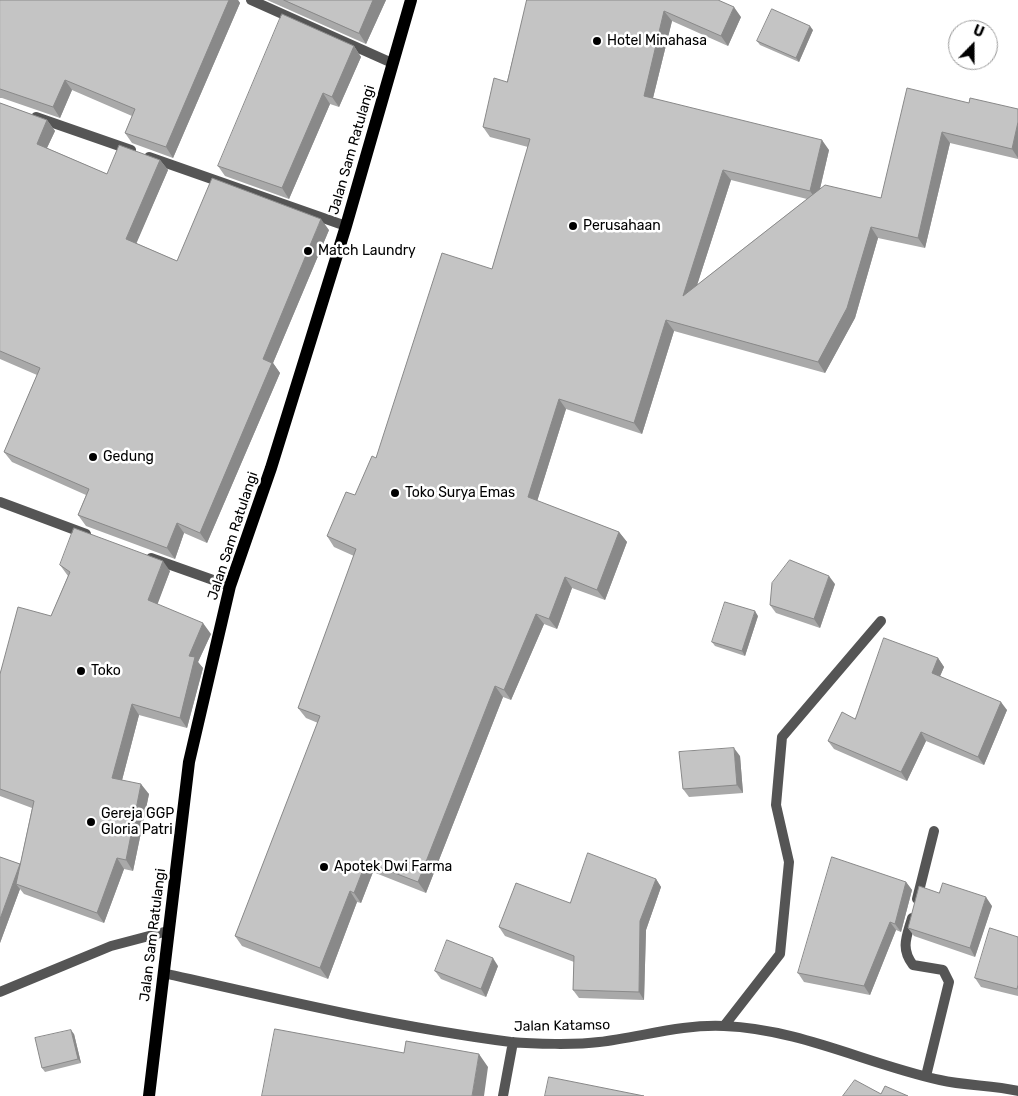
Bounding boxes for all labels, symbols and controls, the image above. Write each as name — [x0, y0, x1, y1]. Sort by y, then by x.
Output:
north arrow — [948, 20, 998, 70]
text: U — [971, 22, 986, 41]
place label: Hotel Minahasa — [607, 33, 707, 49]
marker: Hotel Minahasa — [591, 35, 603, 47]
street label: Jalan Sam Ratulangi — [325, 83, 379, 217]
place label: Perusahaan — [583, 218, 661, 234]
marker: Perusahaan — [567, 220, 579, 232]
place label: Match Laundry — [318, 243, 416, 259]
marker: Match Laundry — [302, 245, 314, 257]
place label: Gedung — [103, 449, 154, 465]
marker: Gedung — [87, 451, 99, 463]
street label: Jalan Sam Ratulangi — [204, 470, 262, 602]
place label: Toko Surya Emas — [405, 485, 515, 501]
marker: Toko Surya Emas — [389, 487, 401, 499]
place label: Toko — [91, 663, 121, 679]
marker: Toko — [75, 665, 87, 677]
place label: Gereja GGP Gloria Patri — [101, 806, 174, 839]
marker: Gereja GGP Gloria Patri — [85, 816, 97, 828]
place label: Apotek Dwi Farma — [334, 859, 452, 875]
marker: Apotek Dwi Farma — [318, 861, 330, 873]
street label: Jalan Sam Ratulangi — [136, 867, 170, 1003]
street label: Jalan Katamso — [514, 1017, 610, 1035]

